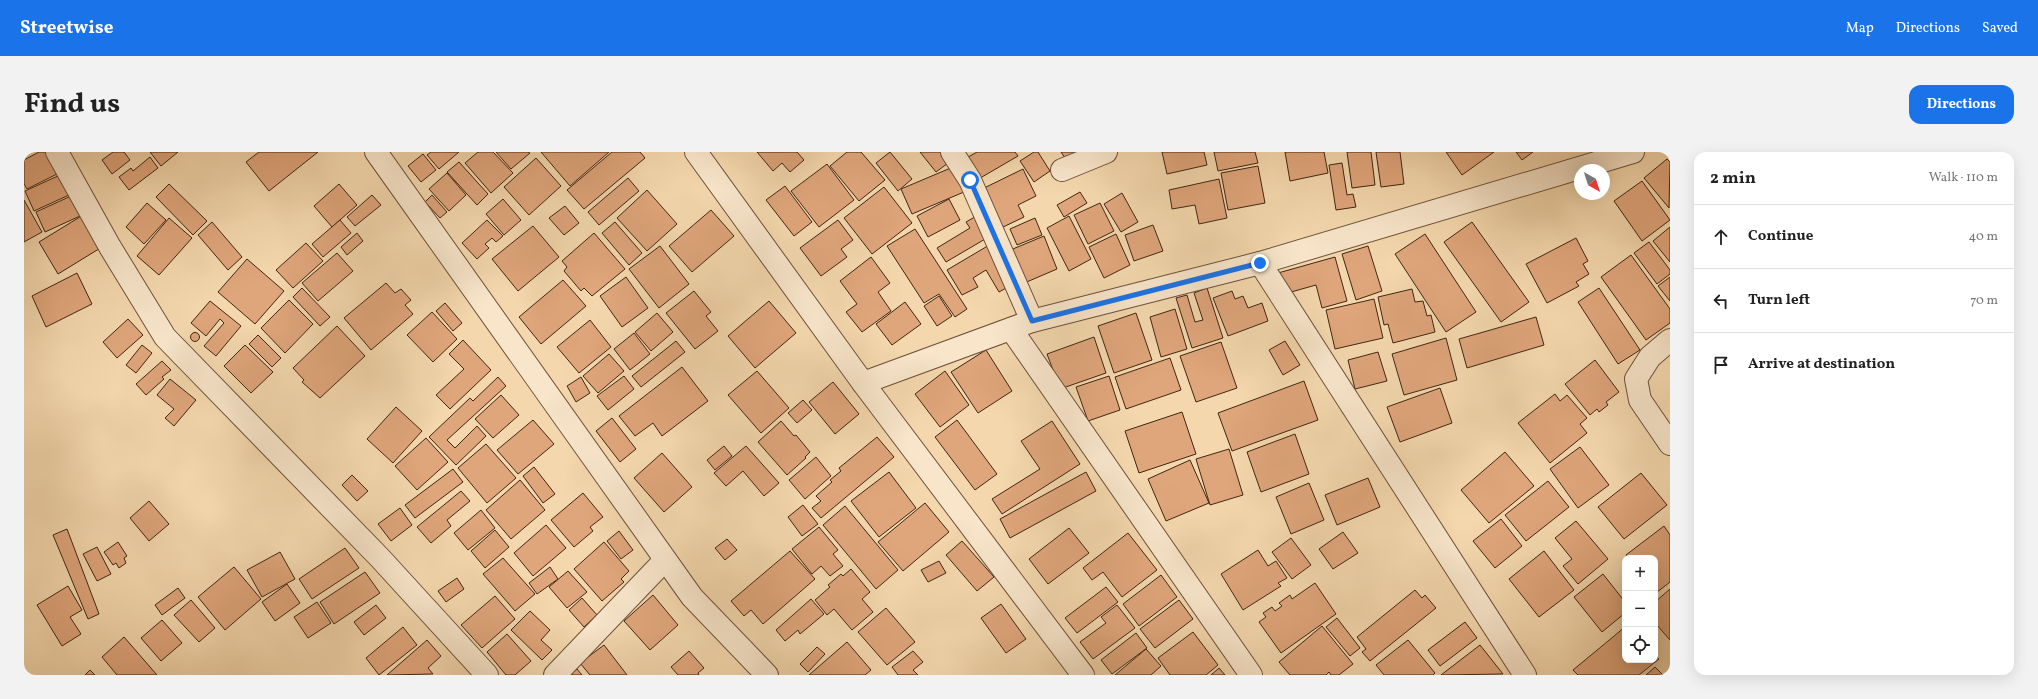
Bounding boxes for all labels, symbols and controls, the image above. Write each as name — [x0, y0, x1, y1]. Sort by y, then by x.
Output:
text: Streetwise — [20, 15, 113, 41]
text: Map — [1846, 19, 1874, 38]
text: Directions — [1896, 19, 1960, 38]
text: Saved — [1982, 19, 2018, 38]
text: Find us — [24, 85, 120, 124]
button: Directions — [1909, 85, 2014, 124]
north arrow — [1574, 164, 1610, 200]
text: 2 min — [1710, 167, 1756, 190]
text: Walk · 110 m — [1929, 169, 1998, 187]
route start — [961, 171, 979, 189]
icon: ahead — [1710, 226, 1732, 248]
text: Continue — [1748, 226, 1813, 247]
text: 40 m — [1969, 228, 1998, 246]
route end — [1251, 254, 1269, 272]
icon: left — [1710, 290, 1732, 312]
text: Turn left — [1748, 290, 1810, 311]
text: 70 m — [1970, 292, 1998, 310]
icon: arrive — [1710, 354, 1732, 376]
text: Arrive at destination — [1748, 354, 1895, 375]
map controls — [1622, 555, 1658, 663]
button: + — [1622, 555, 1658, 591]
button: − — [1622, 591, 1658, 627]
button: locate — [1622, 627, 1658, 663]

